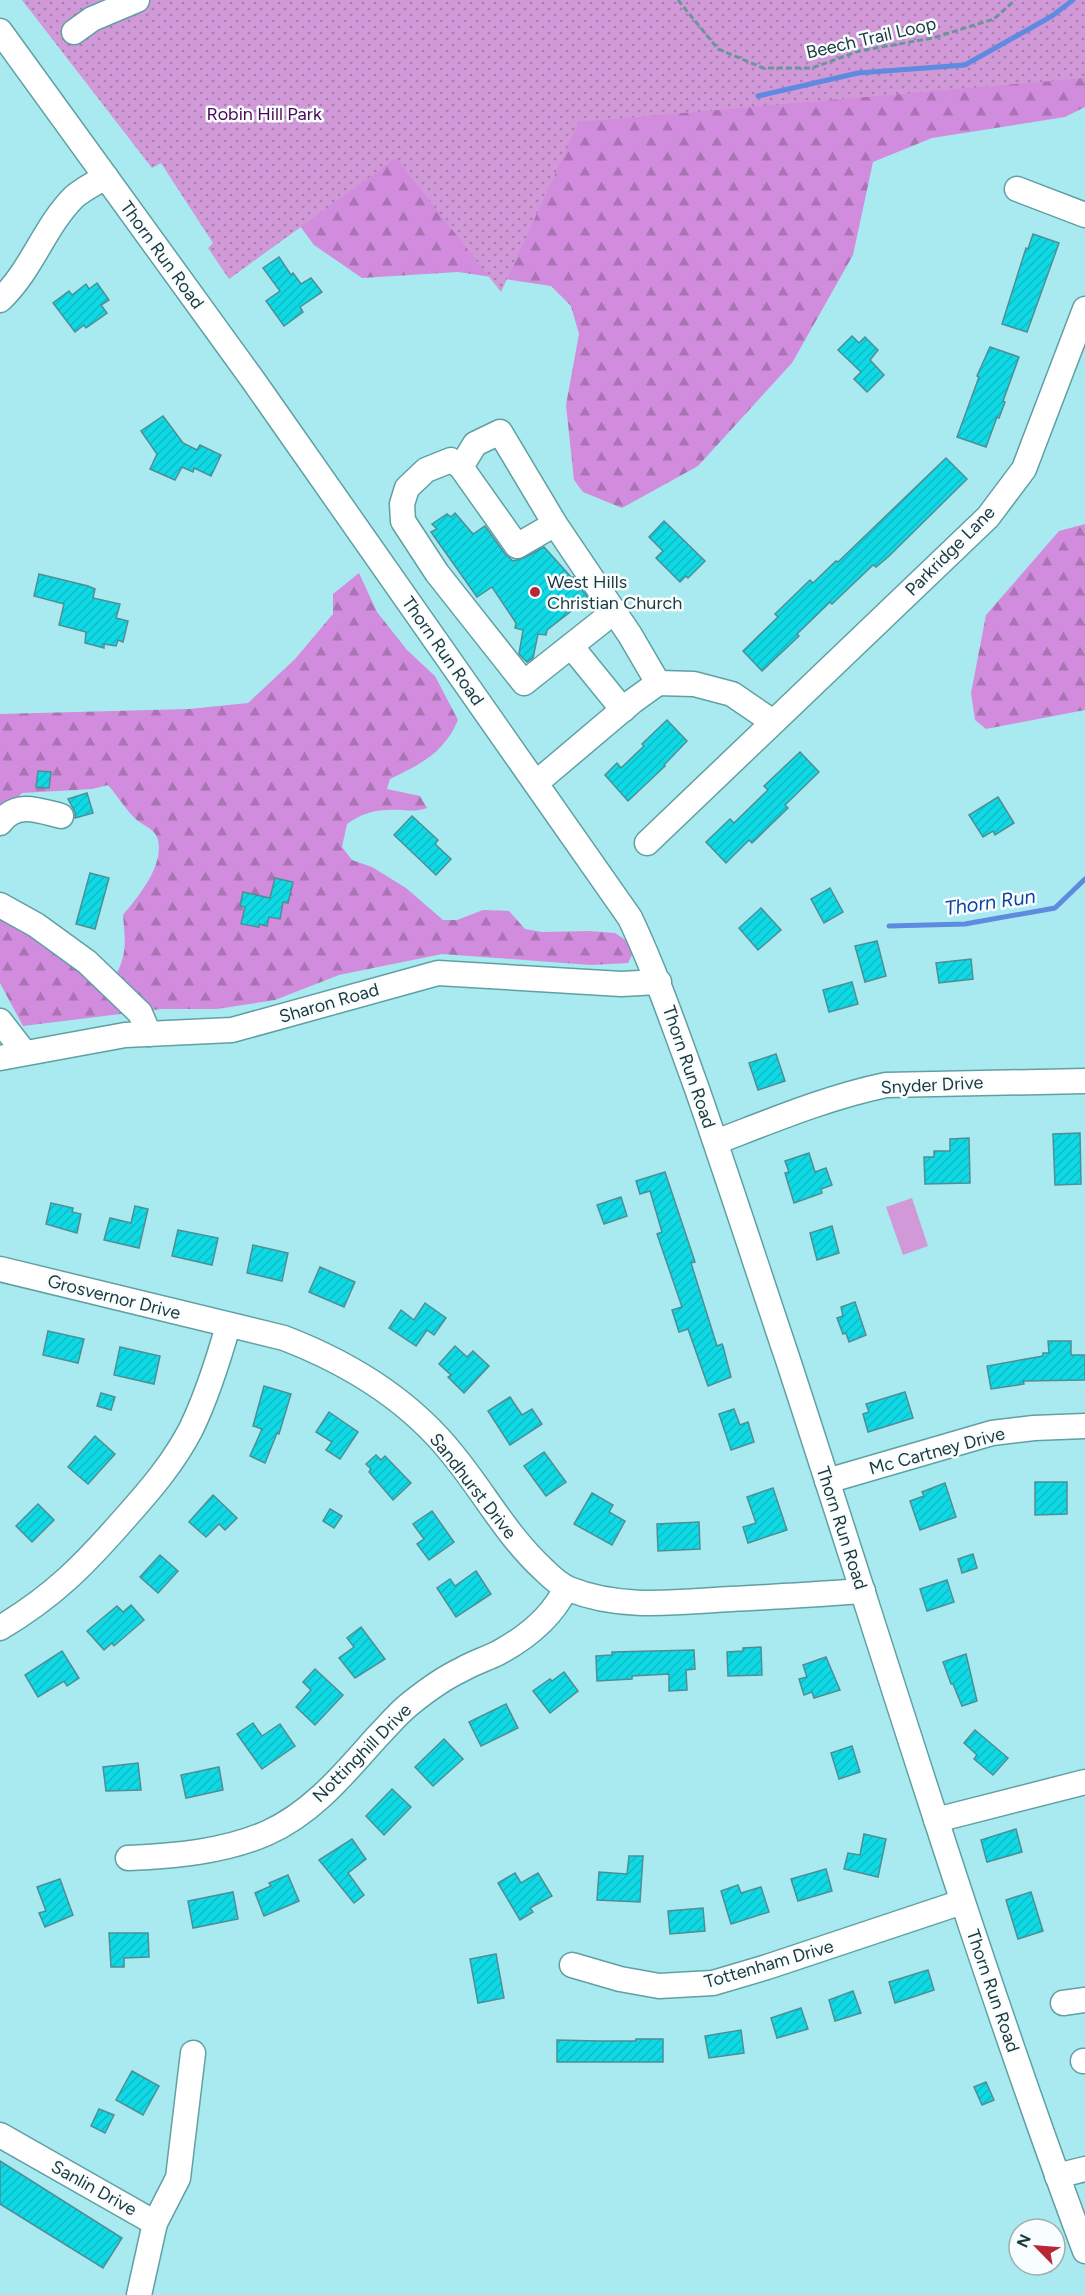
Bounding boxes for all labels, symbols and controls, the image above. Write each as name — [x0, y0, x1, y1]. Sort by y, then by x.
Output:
street label: Beech Trail Loop — [804, 12, 938, 64]
park label: Robin Hill Park — [206, 103, 322, 125]
street label: Thorn Run Road — [115, 197, 209, 313]
street label: Parkridge Lane — [900, 501, 1000, 601]
place label: West Hills Christian Church — [547, 571, 682, 614]
marker: West Hills Christian Church — [528, 585, 542, 599]
street label: Thorn Run Road — [397, 592, 489, 710]
water label: Thorn Run — [943, 884, 1037, 920]
street label: Sharon Road — [277, 978, 381, 1028]
street label: Thorn Run Road — [658, 1003, 720, 1131]
street label: Snyder Drive — [880, 1071, 984, 1099]
street label: Grosvernor Drive — [45, 1270, 183, 1324]
street label: Mc Cartney Drive — [867, 1422, 1007, 1480]
street label: Sandhurst Drive — [425, 1429, 521, 1543]
street label: Thorn Run Road — [812, 1464, 872, 1592]
street label: Nottinghill Drive — [308, 1699, 416, 1807]
street label: Thorn Run Road — [962, 1927, 1024, 2055]
street label: Tottenham Drive — [702, 1935, 836, 1993]
street label: Sanlin Drive — [47, 2155, 141, 2221]
north arrow — [1007, 2217, 1067, 2277]
text: N — [1013, 2231, 1035, 2250]

